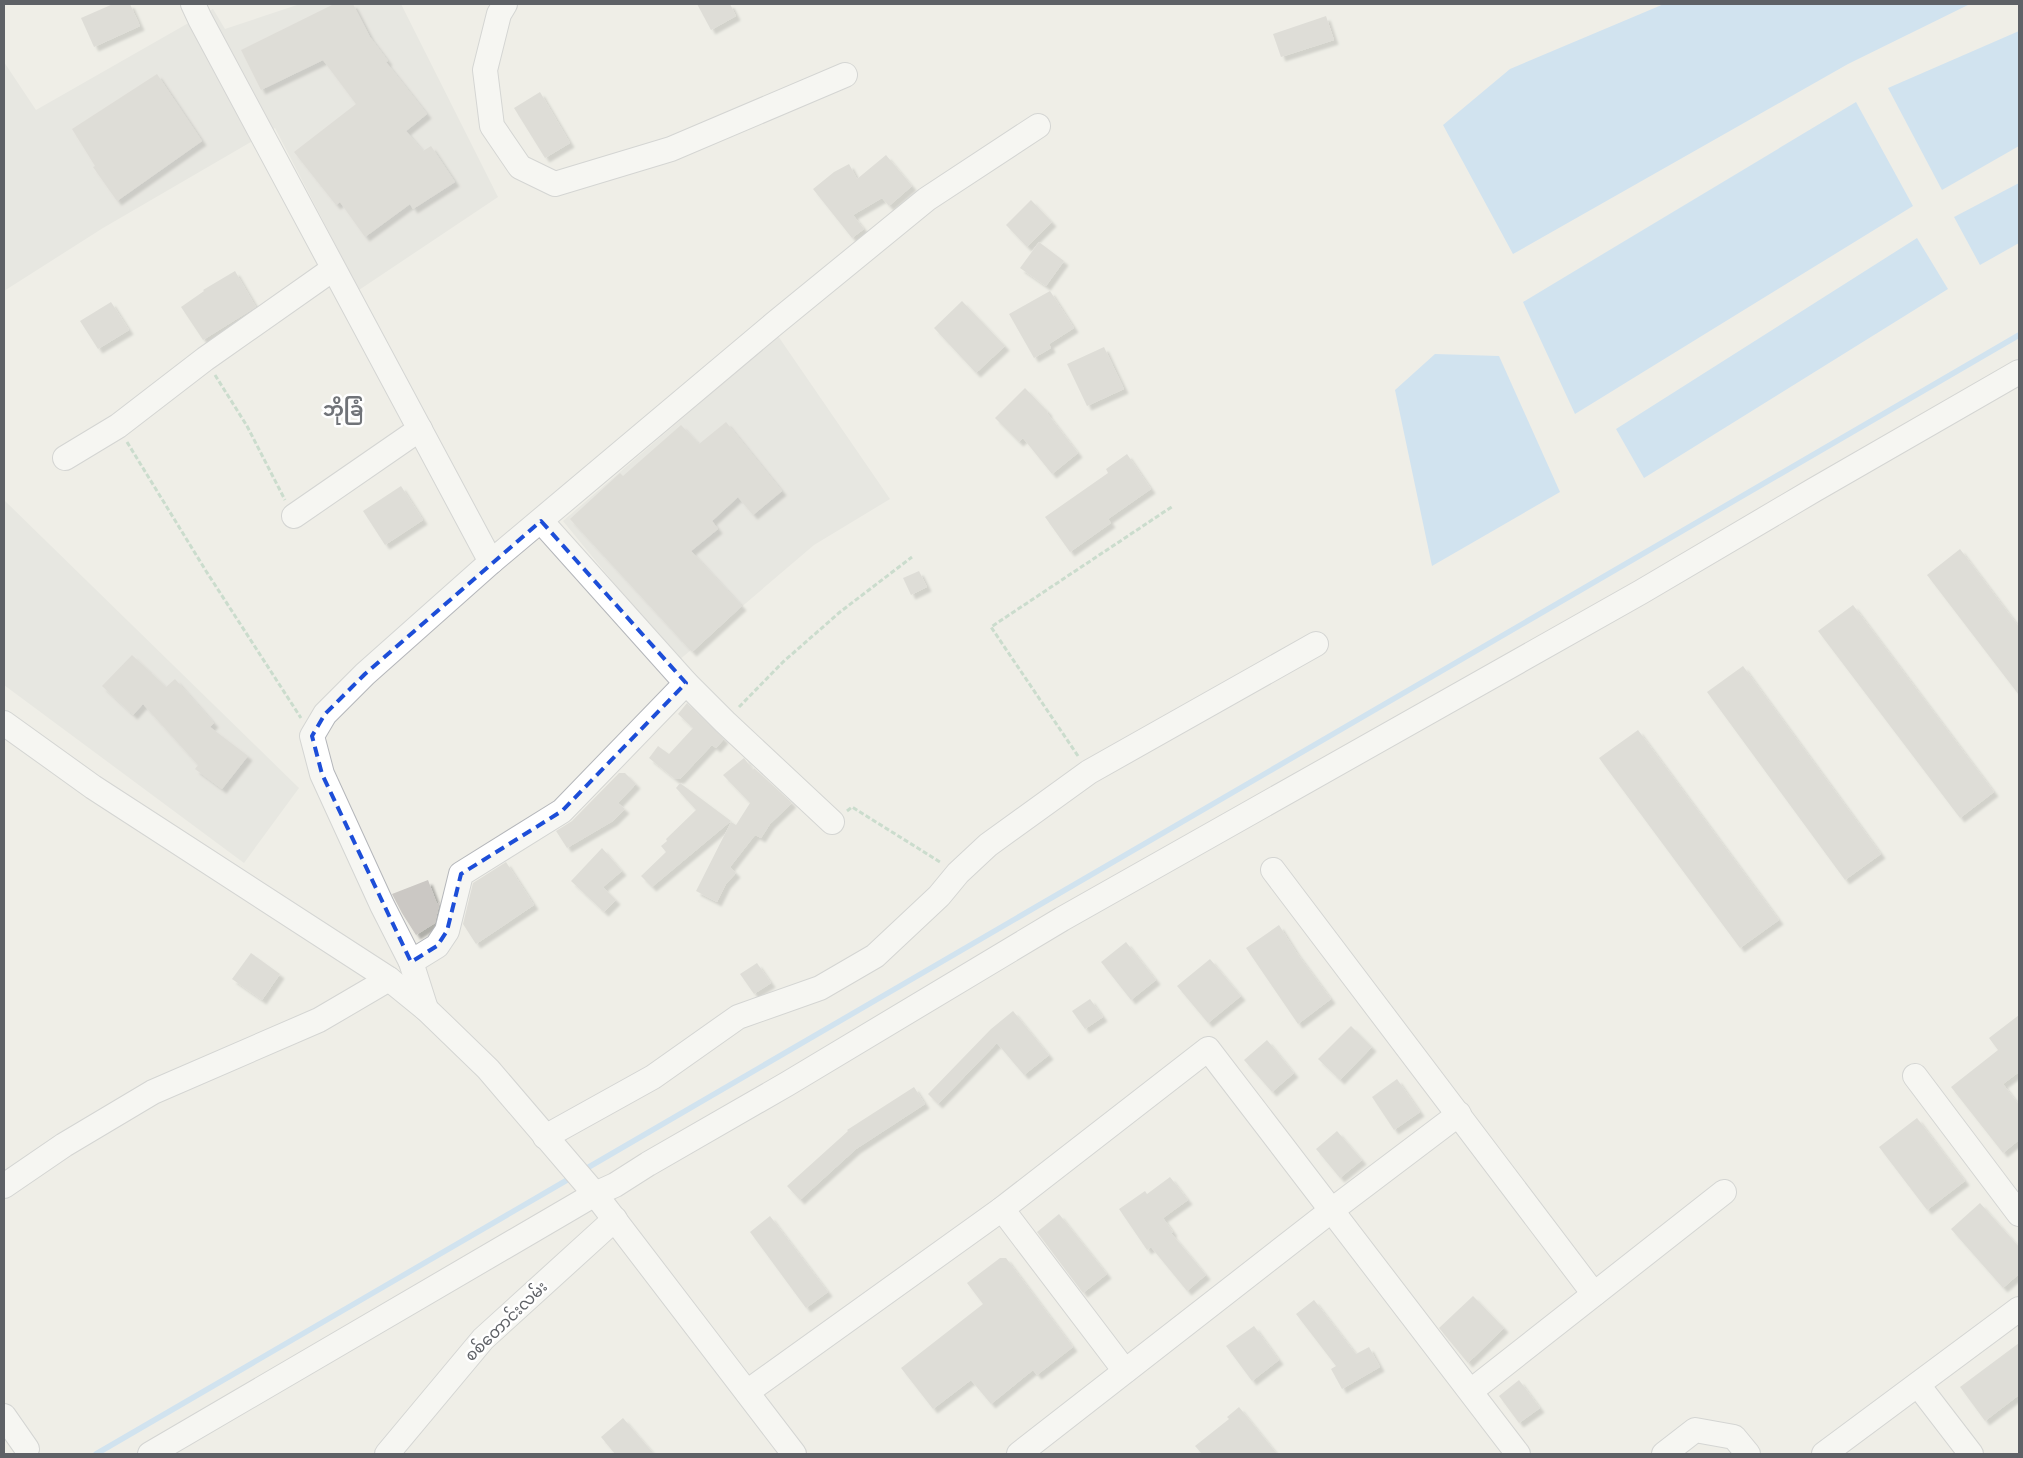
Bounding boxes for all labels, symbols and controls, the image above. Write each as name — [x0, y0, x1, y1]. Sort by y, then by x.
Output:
district label: ဘိုခြံ — [323, 396, 363, 425]
street label: စစ်တောင်းလမ်း — [460, 1276, 551, 1365]

